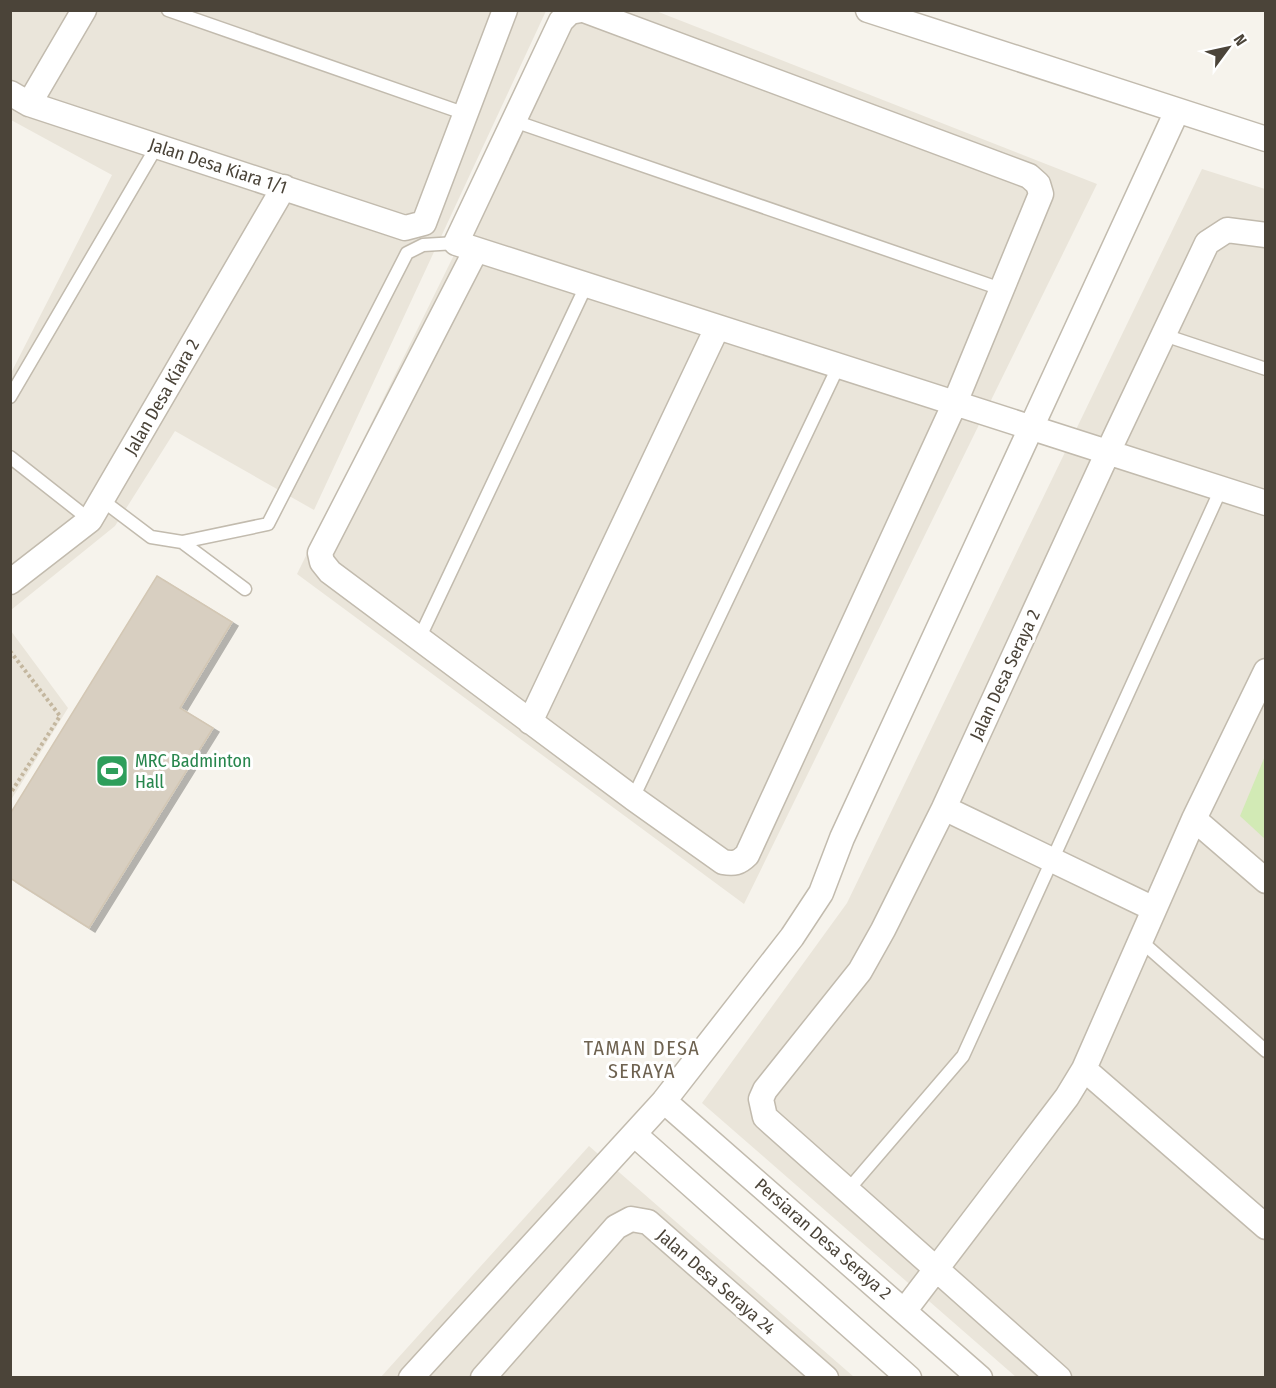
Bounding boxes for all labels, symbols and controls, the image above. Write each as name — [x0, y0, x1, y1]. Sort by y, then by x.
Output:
north arrow — [1198, 18, 1258, 78]
text: N — [1230, 31, 1251, 49]
street label: Jalan Desa Kiara 1/1 — [146, 133, 290, 199]
street label: Jalan Desa Kiara 2 — [120, 335, 204, 459]
street label: Jalan Desa Seraya 2 — [965, 606, 1045, 744]
place label: MRC Badminton Hall — [135, 750, 252, 793]
sports icon: MRC Badminton Hall — [94, 753, 130, 789]
district label: TAMAN DESA SERAYA — [584, 1036, 700, 1083]
street label: Persiaran Desa Seraya 2 — [750, 1174, 896, 1304]
street label: Jalan Desa Seraya 24 — [652, 1225, 780, 1340]

